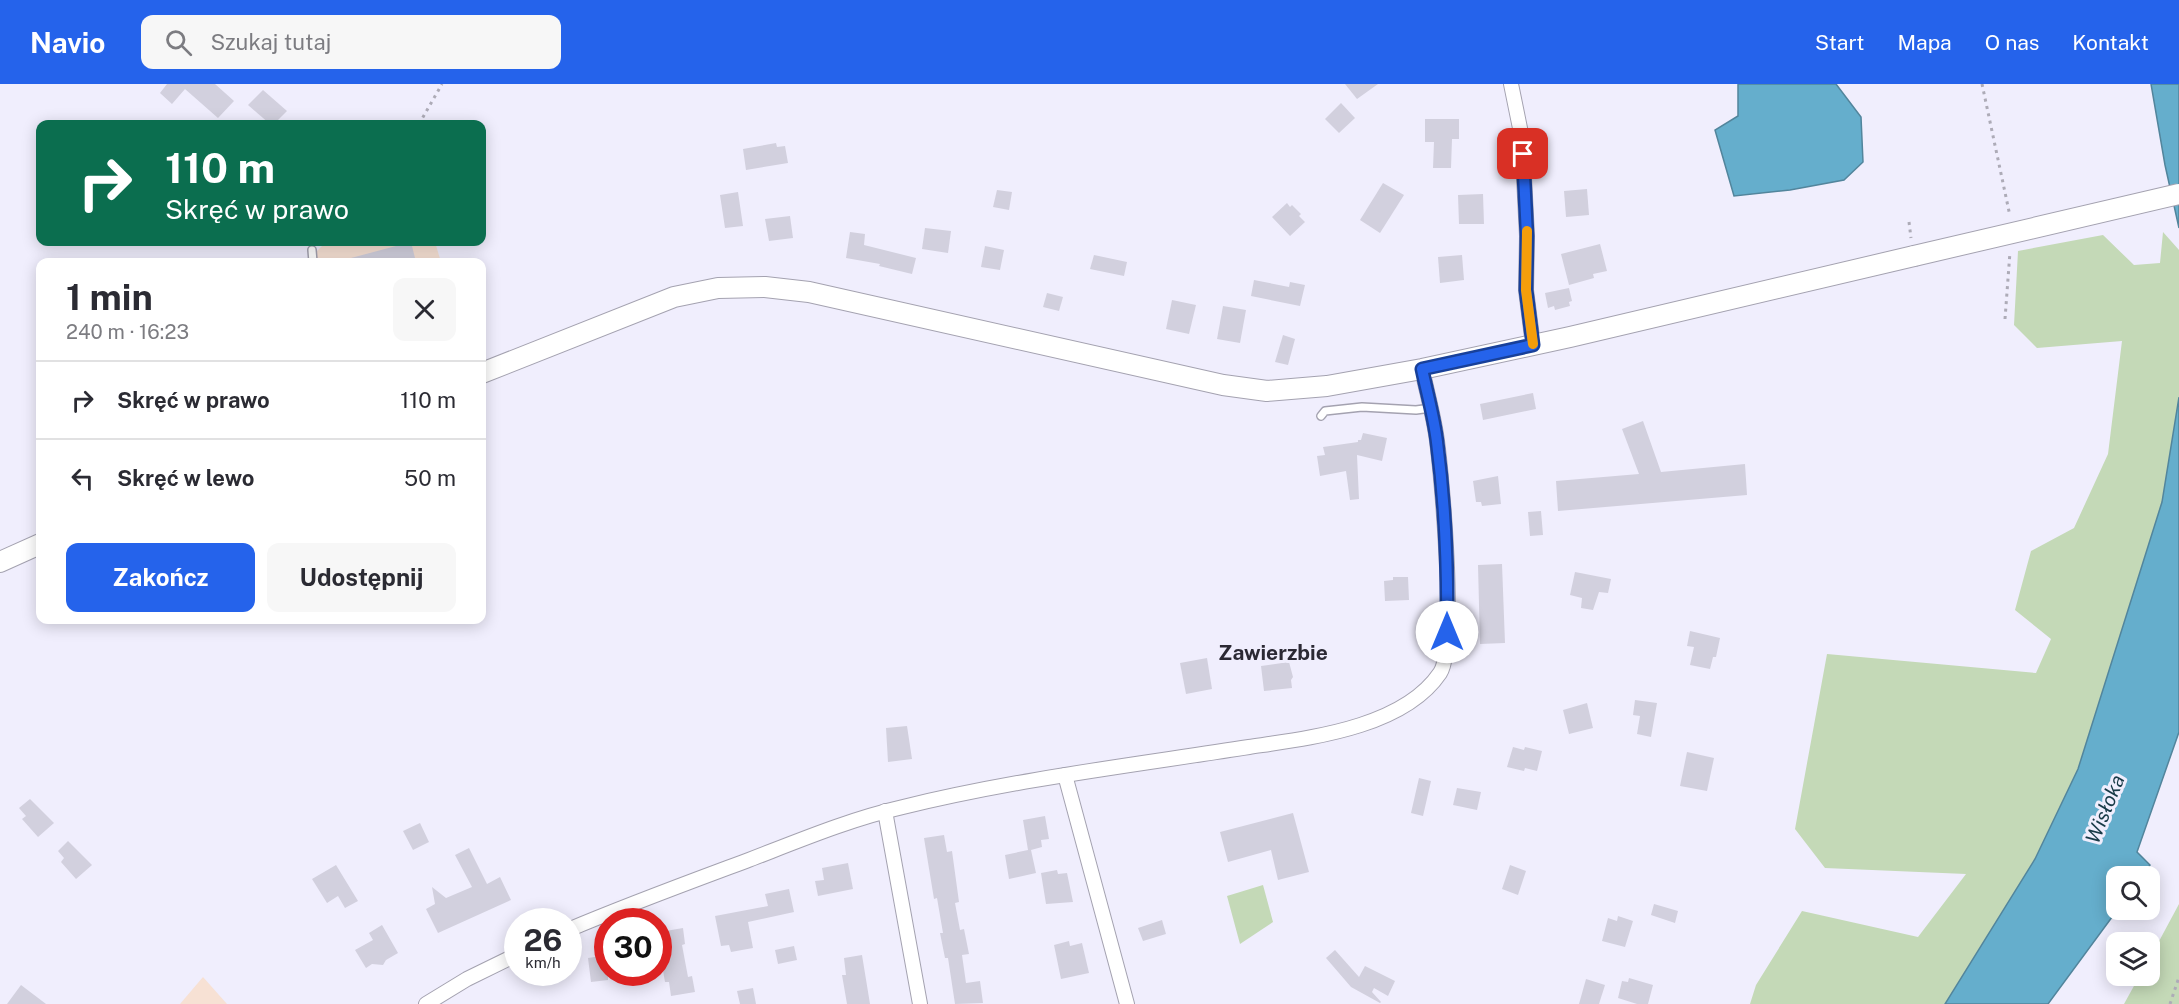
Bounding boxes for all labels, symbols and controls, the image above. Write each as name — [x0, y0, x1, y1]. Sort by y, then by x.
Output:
search box — [141, 15, 561, 69]
text: Navio — [30, 26, 105, 59]
icon: search — [162, 26, 195, 59]
text: Szukaj tutaj — [210, 29, 331, 55]
text: Start — [1815, 30, 1865, 55]
text: Mapa — [1898, 30, 1952, 55]
text: O nas — [1985, 30, 2039, 55]
text: Kontakt — [2072, 30, 2149, 55]
pin — [1497, 128, 1548, 179]
icon: arrive — [1506, 137, 1539, 170]
text: 110 m — [165, 143, 275, 192]
icon: right — [66, 144, 144, 222]
text: Skręć w prawo — [165, 193, 349, 225]
text: 1 min — [66, 276, 153, 318]
button: close — [393, 278, 456, 341]
text: 240 m · 16:23 — [66, 320, 189, 344]
icon: right — [66, 384, 99, 417]
text: Skręć w prawo — [117, 387, 270, 413]
text: 110 m — [400, 387, 456, 413]
icon: left — [66, 462, 99, 495]
text: Skręć w lewo — [117, 465, 254, 491]
text: 50 m — [404, 465, 456, 491]
button: Zakończ — [66, 543, 255, 612]
button: Udostępnij — [267, 543, 456, 612]
position arrow — [1415, 600, 1479, 664]
district label: Zawierzbie — [1218, 640, 1328, 665]
water label: Wisłoka — [2080, 771, 2130, 847]
map controls — [2106, 866, 2160, 986]
button: search — [2106, 866, 2160, 920]
speed limit sign: 30 — [594, 908, 672, 986]
text: 26 — [524, 922, 562, 958]
button: layers — [2106, 932, 2160, 986]
text: km/h — [525, 954, 561, 971]

